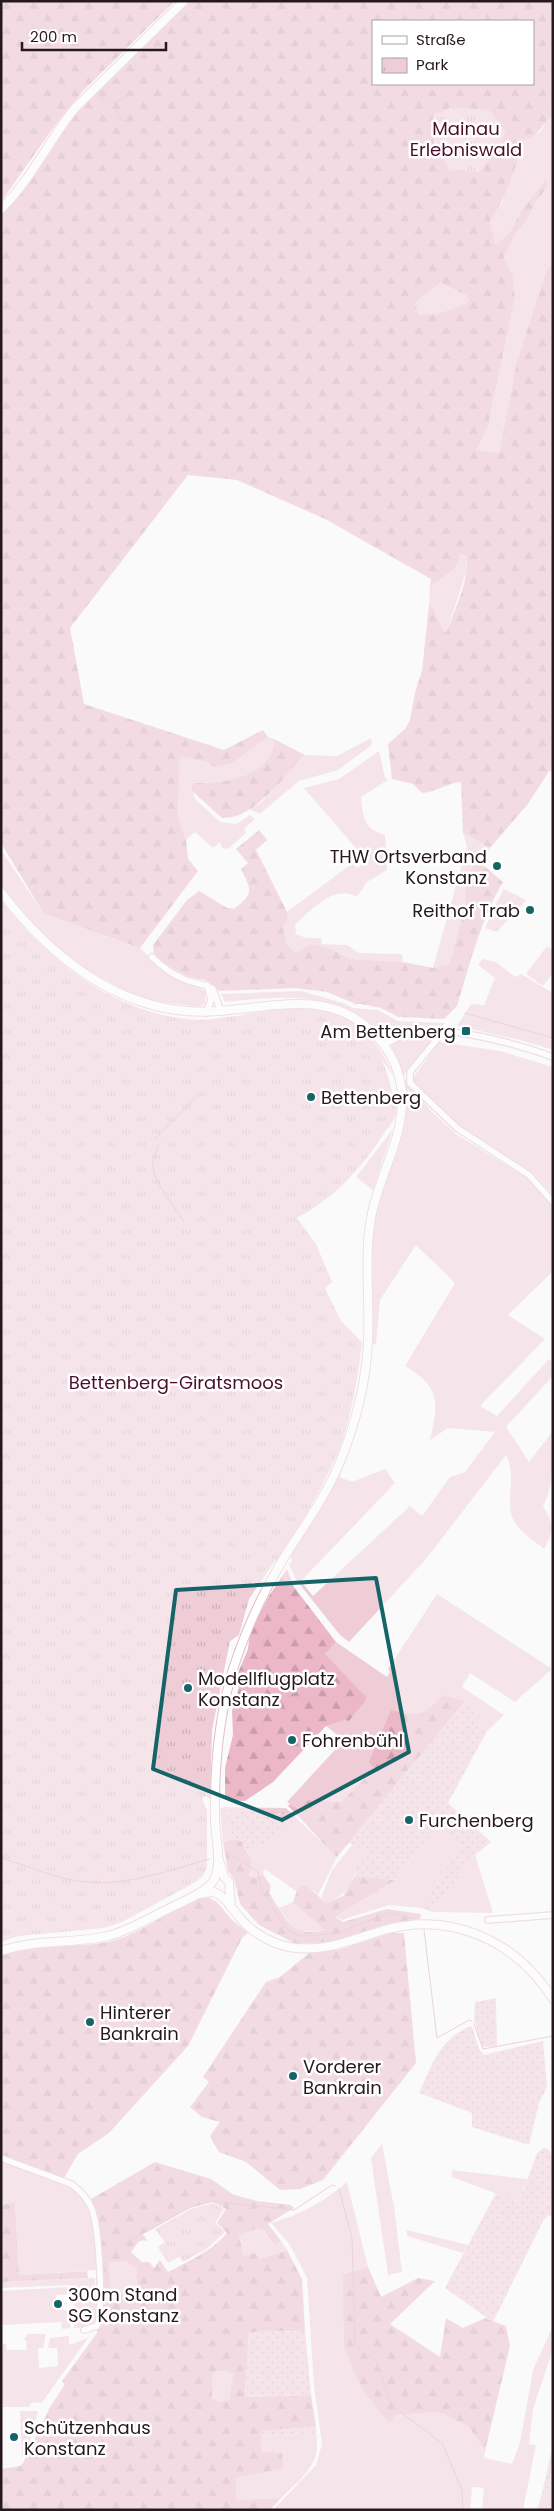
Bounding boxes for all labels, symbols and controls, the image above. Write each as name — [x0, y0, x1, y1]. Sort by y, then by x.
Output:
scale bar — [22, 20, 166, 52]
legend — [372, 20, 534, 85]
text: 200 m — [30, 26, 77, 47]
text: Straße — [416, 29, 466, 50]
text: Park — [416, 54, 448, 75]
park label: Mainau Erlebniswald — [410, 116, 522, 162]
place label: THW Ortsverband Konstanz — [330, 844, 487, 890]
marker: THW Ortsverband Konstanz — [491, 860, 503, 872]
place label: Reithof Trab — [412, 898, 520, 923]
marker: Reithof Trab — [524, 904, 536, 916]
place label: Am Bettenberg — [320, 1019, 456, 1044]
marker: Am Bettenberg — [460, 1025, 472, 1037]
place label: Bettenberg — [321, 1085, 421, 1110]
marker: Bettenberg — [305, 1091, 317, 1103]
park label: Bettenberg-Giratsmoos — [69, 1370, 283, 1395]
place label: Modellflugplatz Konstanz — [198, 1666, 335, 1712]
marker: Modellflugplatz Konstanz — [182, 1682, 194, 1694]
place label: Fohrenbühl — [302, 1728, 403, 1753]
marker: Fohrenbühl — [286, 1734, 298, 1746]
place label: Furchenberg — [419, 1808, 534, 1833]
marker: Furchenberg — [403, 1814, 415, 1826]
place label: Hinterer Bankrain — [100, 2000, 179, 2046]
marker: Hinterer Bankrain — [84, 2016, 96, 2028]
place label: Vorderer Bankrain — [303, 2054, 382, 2100]
marker: Vorderer Bankrain — [287, 2070, 299, 2082]
place label: 300m Stand SG Konstanz — [68, 2282, 179, 2328]
marker: 300m Stand SG Konstanz — [52, 2298, 64, 2310]
place label: Schützenhaus Konstanz — [24, 2415, 151, 2461]
marker: Schützenhaus Konstanz — [8, 2431, 20, 2443]

